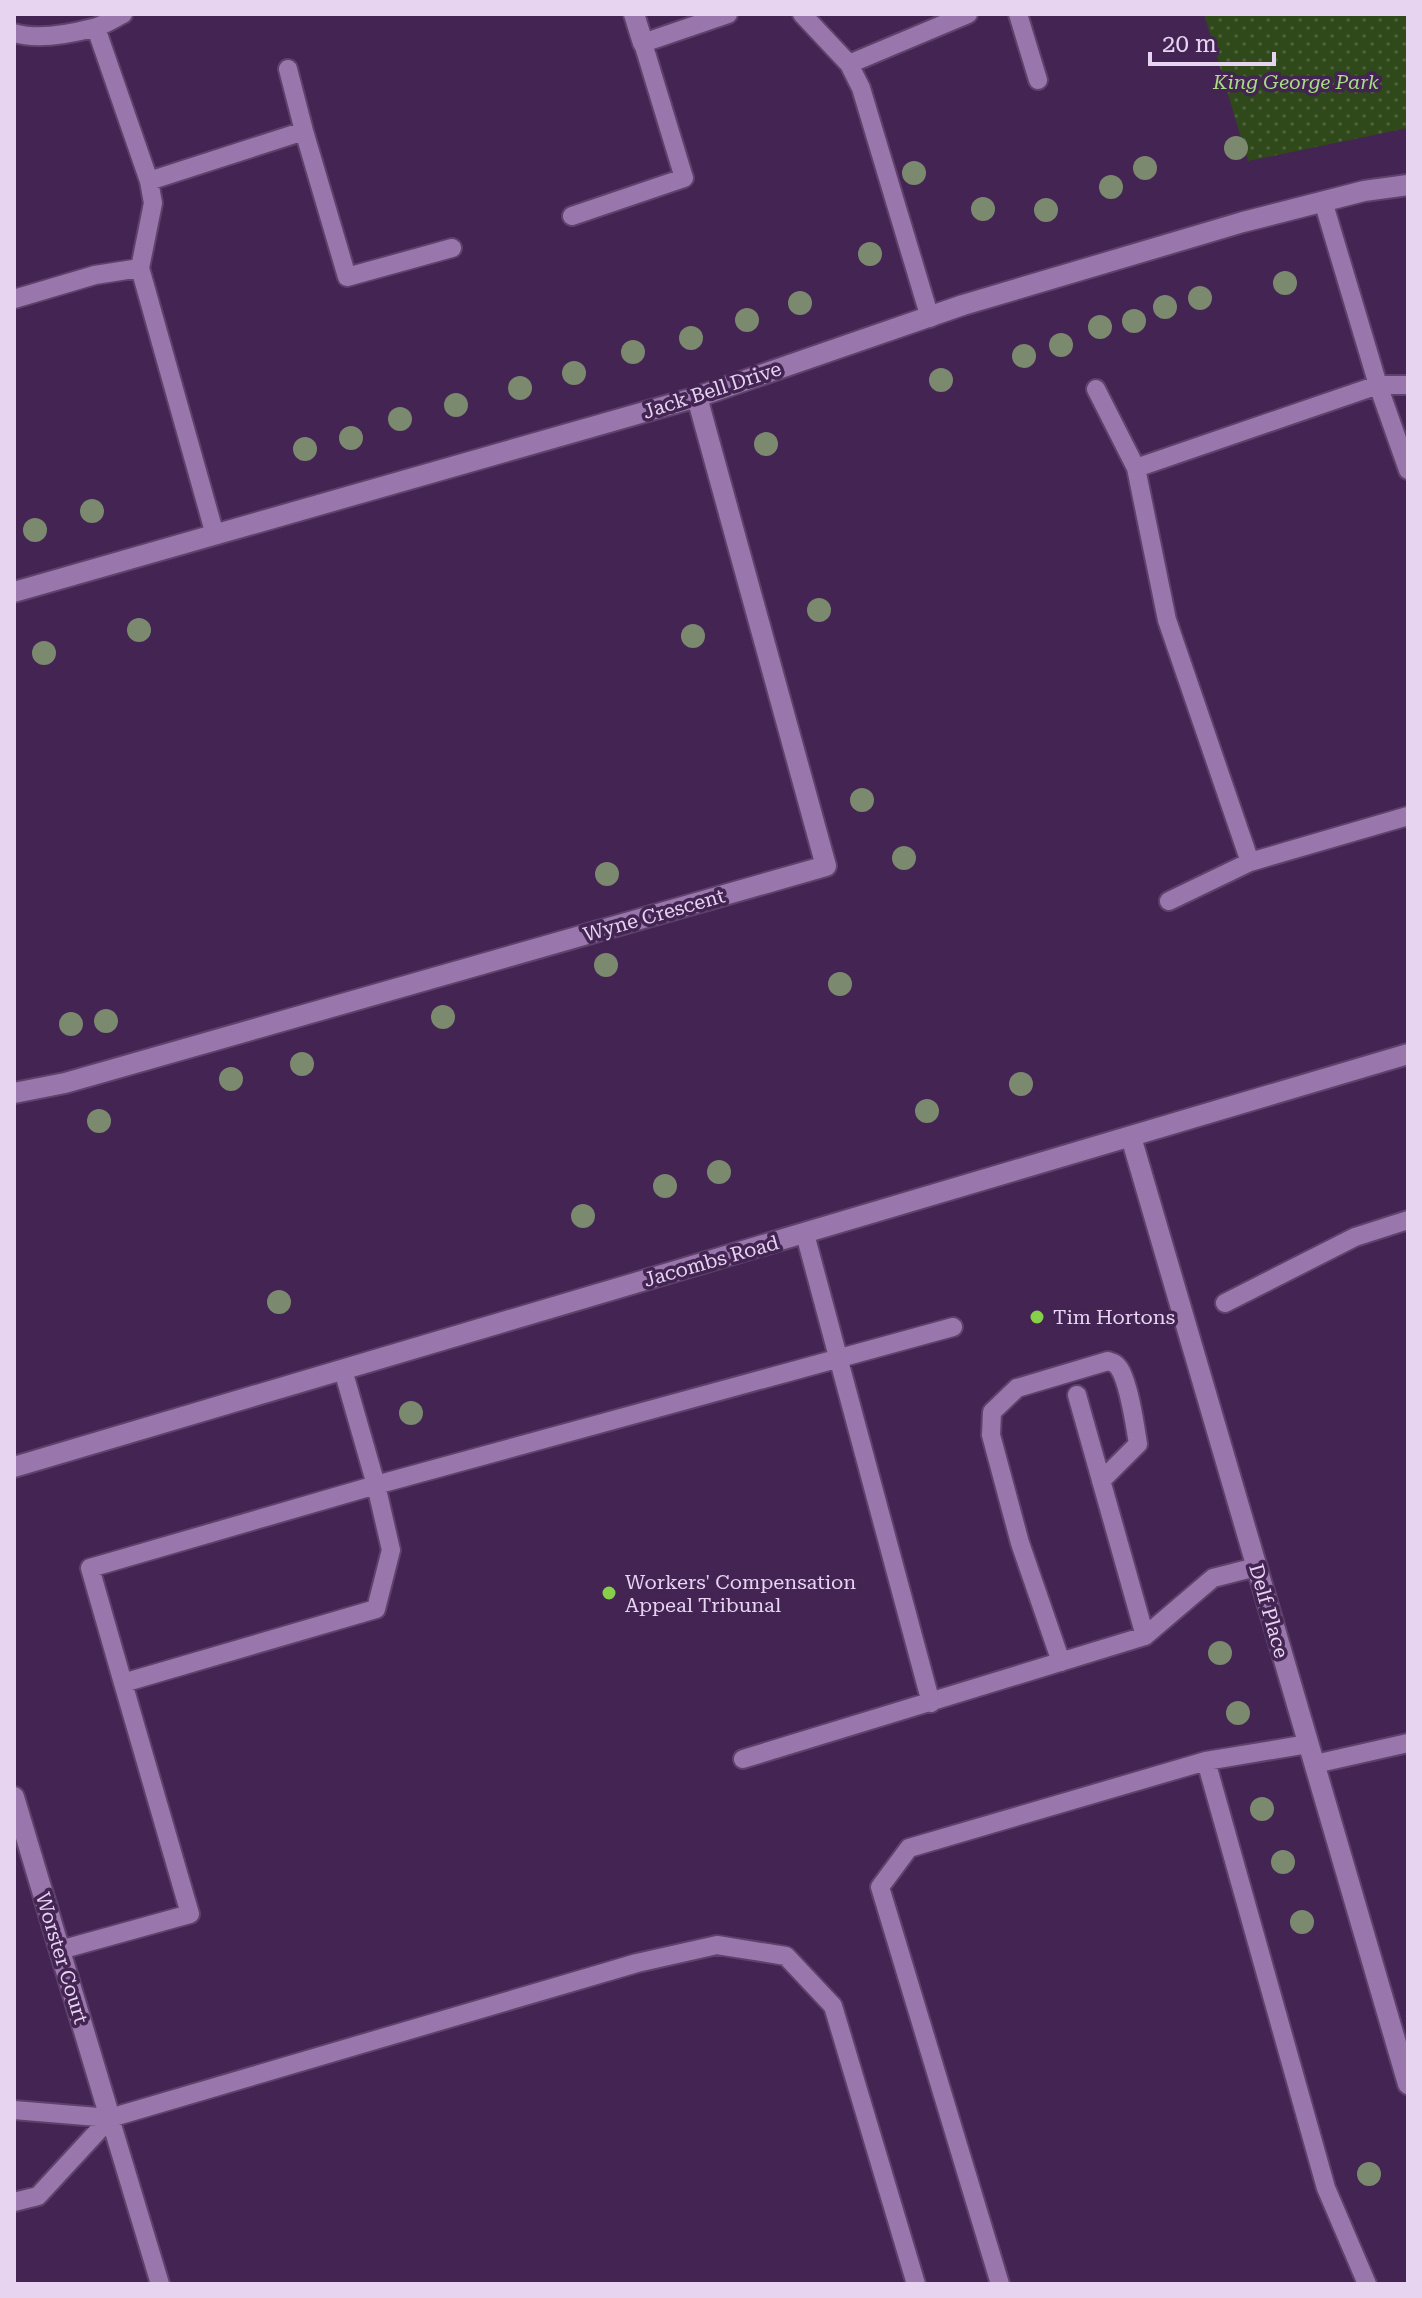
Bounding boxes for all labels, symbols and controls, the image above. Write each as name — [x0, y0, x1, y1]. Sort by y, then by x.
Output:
scale bar — [1150, 16, 1274, 66]
text: 20 m — [1162, 30, 1217, 58]
park label: King George Park — [1212, 70, 1379, 94]
street label: Jack Bell Drive — [640, 356, 784, 424]
street label: Wyne Crescent — [581, 883, 728, 947]
street label: Jacombs Road — [641, 1230, 781, 1292]
place label: Tim Hortons — [1053, 1305, 1175, 1329]
marker: Tim Hortons — [1028, 1308, 1046, 1326]
street label: Delf Place — [1244, 1561, 1294, 1661]
place label: Workers' Compensation Appeal Tribunal — [625, 1570, 856, 1617]
marker: Workers' Compensation Appeal Tribunal — [600, 1584, 618, 1602]
street label: Worster Court — [31, 1889, 94, 2027]

